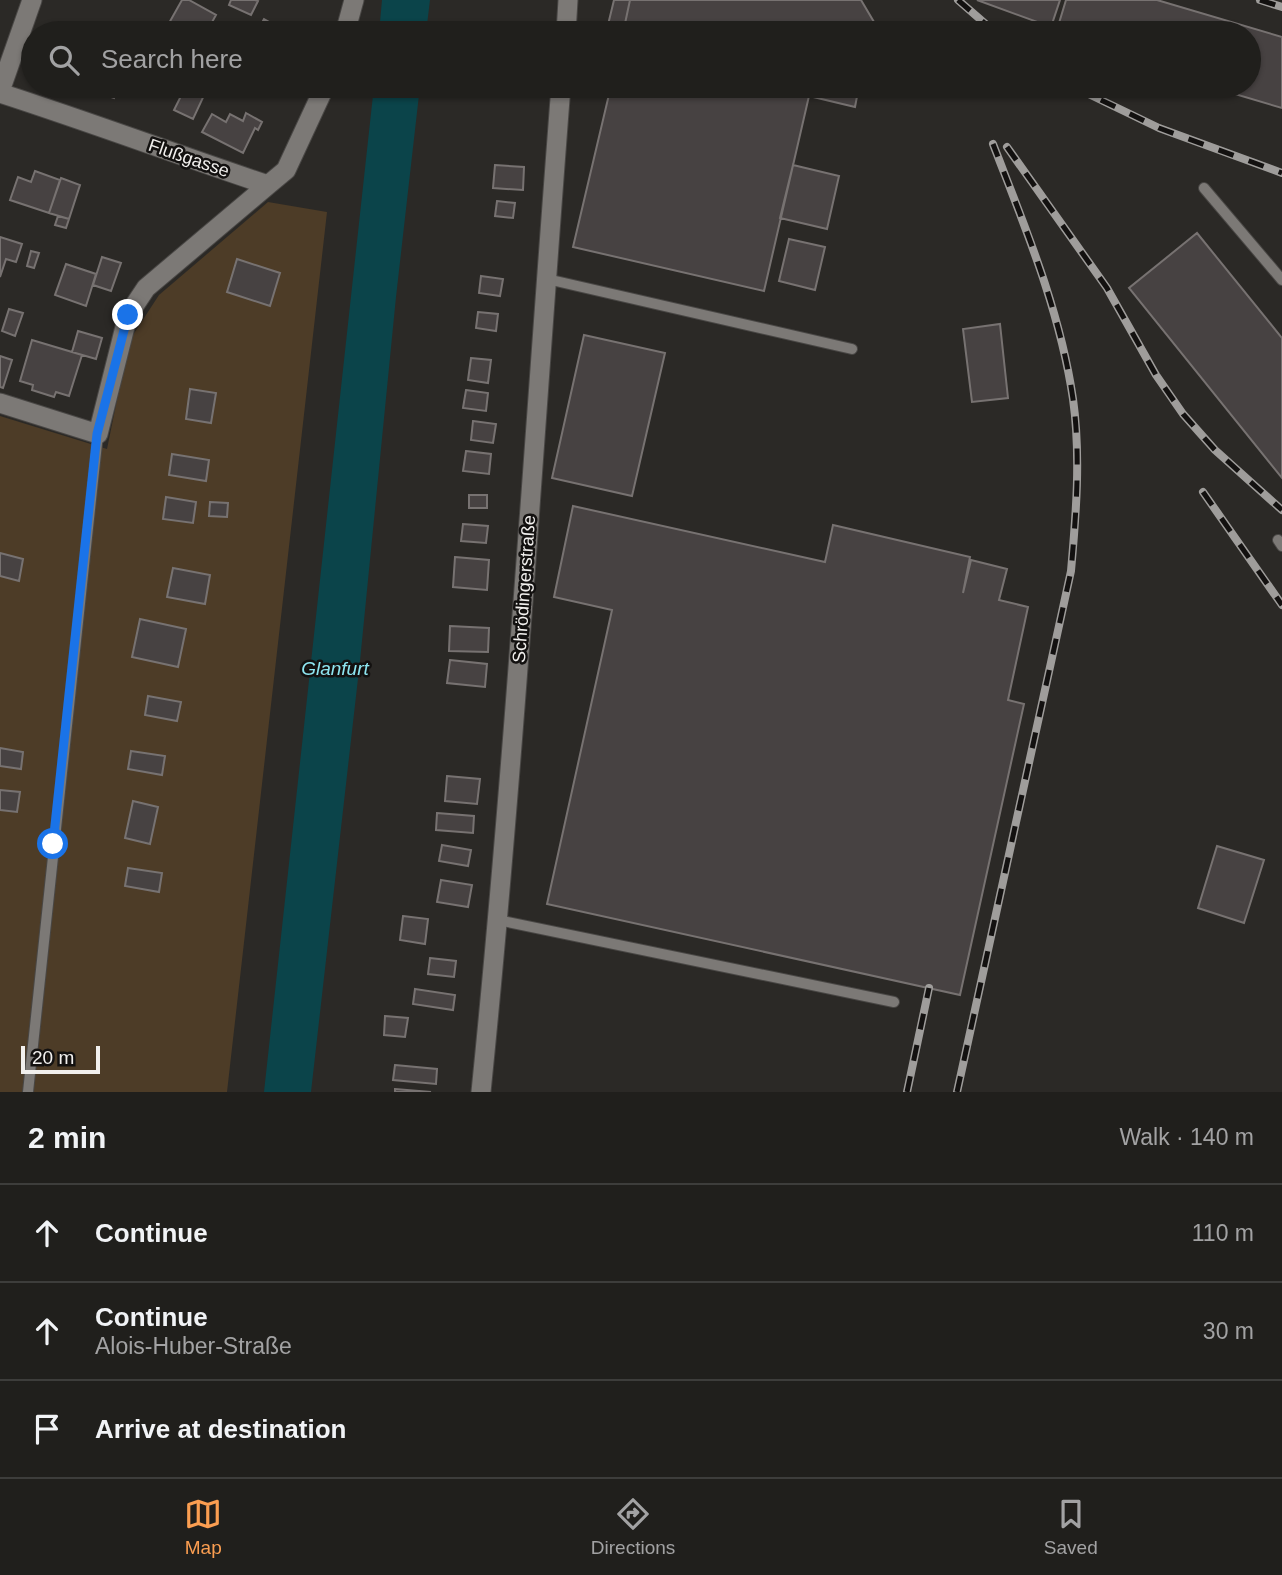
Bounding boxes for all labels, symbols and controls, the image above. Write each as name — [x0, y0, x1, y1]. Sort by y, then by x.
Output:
search box — [21, 21, 1261, 98]
icon: search — [45, 41, 83, 79]
text: Search here — [101, 44, 243, 74]
street label: Flußgasse — [146, 135, 232, 181]
route end — [112, 299, 143, 330]
street label: Schrödingerstraße — [509, 514, 539, 664]
water label: Glanfurt — [301, 658, 370, 679]
route start — [37, 828, 68, 859]
scale bar — [21, 1043, 100, 1075]
text: 20 m — [32, 1047, 74, 1068]
text: 2 min — [28, 1121, 106, 1154]
text: Walk · 140 m — [1119, 1124, 1254, 1150]
icon: ahead — [28, 1214, 66, 1252]
text: Continue — [95, 1218, 208, 1248]
text: 110 m — [1192, 1220, 1254, 1246]
text: Continue — [95, 1302, 208, 1332]
icon: ahead — [28, 1312, 66, 1350]
text: 30 m — [1203, 1318, 1254, 1344]
text: Alois-Huber-Straße — [95, 1333, 292, 1359]
icon: arrive — [28, 1410, 66, 1448]
text: Arrive at destination — [95, 1414, 346, 1444]
tab: Map — [184, 1495, 222, 1559]
tab: Directions — [591, 1495, 675, 1559]
tab: Saved — [1044, 1495, 1098, 1559]

